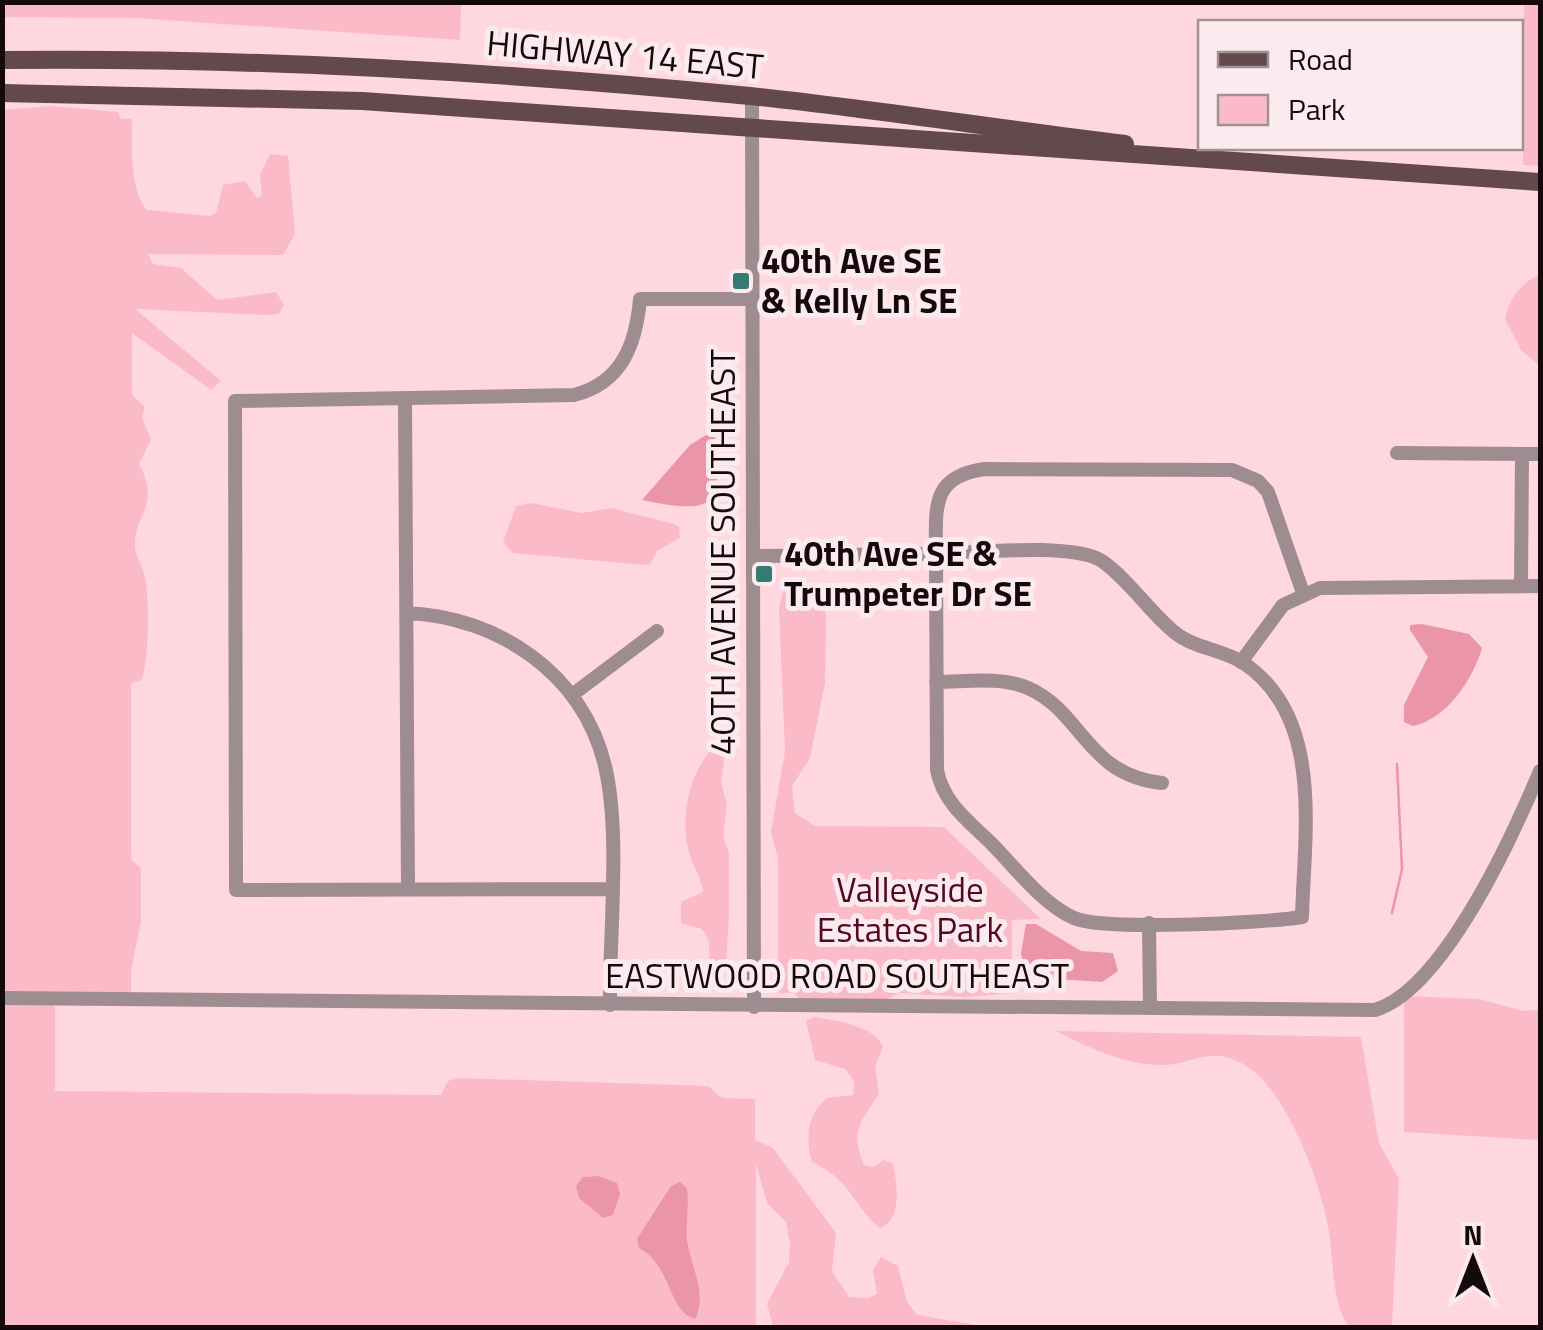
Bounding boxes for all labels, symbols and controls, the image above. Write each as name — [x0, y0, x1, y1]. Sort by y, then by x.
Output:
street label: HIGHWAY 14 EAST — [484, 15, 766, 93]
legend — [1198, 20, 1523, 150]
text: Road — [1288, 36, 1353, 82]
text: Park — [1288, 86, 1345, 132]
place label: 40th Ave SE & Kelly Ln SE — [761, 233, 957, 327]
marker: 40th Ave SE & Kelly Ln SE — [730, 270, 752, 292]
street label: 40TH AVENUE SOUTHEAST — [695, 349, 749, 755]
place label: 40th Ave SE & Trumpeter Dr SE — [784, 526, 1032, 620]
marker: 40th Ave SE & Trumpeter Dr SE — [753, 563, 775, 585]
park label: Valleyside Estates Park — [817, 862, 1003, 956]
street label: EASTWOOD ROAD SOUTHEAST — [605, 948, 1069, 1002]
north arrow — [1423, 1210, 1523, 1310]
text: N — [1463, 1213, 1483, 1256]

